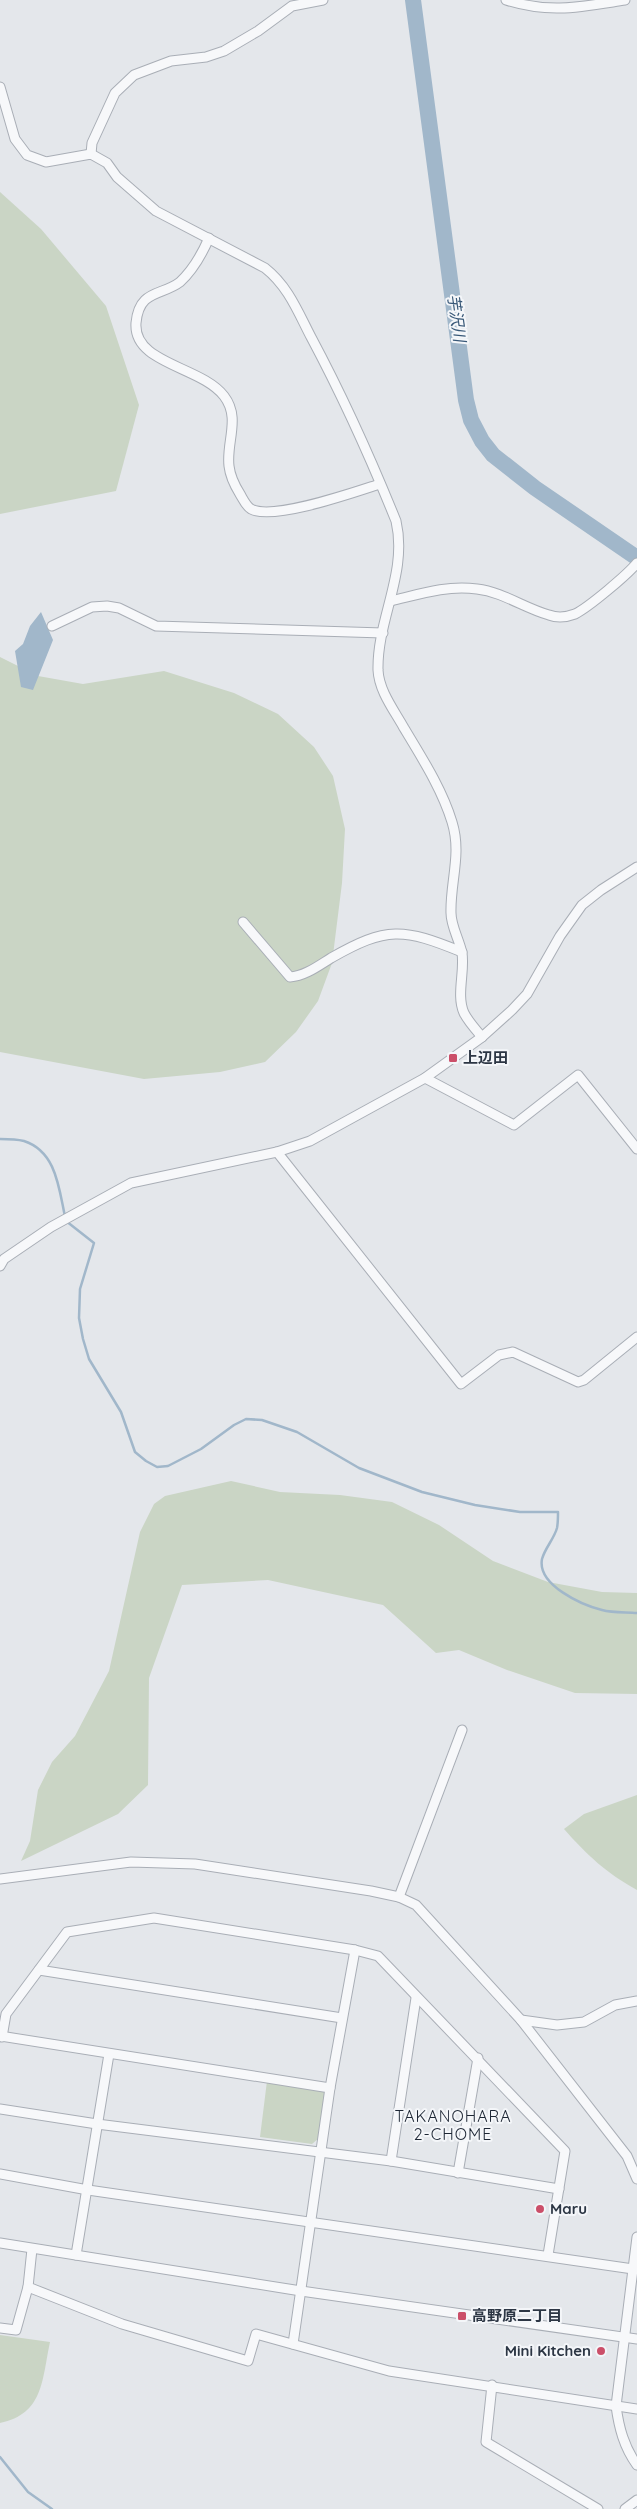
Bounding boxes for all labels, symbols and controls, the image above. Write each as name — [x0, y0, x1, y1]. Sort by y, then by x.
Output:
water label: 芋沢川 — [444, 293, 471, 345]
place label: 上辺田 — [463, 1048, 508, 1067]
marker: 上辺田 — [447, 1052, 459, 1064]
district label: TAKANOHARA 2-CHOME — [394, 2106, 512, 2144]
place label: Maru — [550, 2199, 587, 2218]
marker: Maru — [534, 2203, 546, 2215]
place label: 高野原二丁目 — [472, 2306, 562, 2325]
marker: 高野原二丁目 — [456, 2310, 468, 2322]
place label: Mini Kitchen — [505, 2341, 591, 2360]
marker: Mini Kitchen — [595, 2345, 607, 2357]

